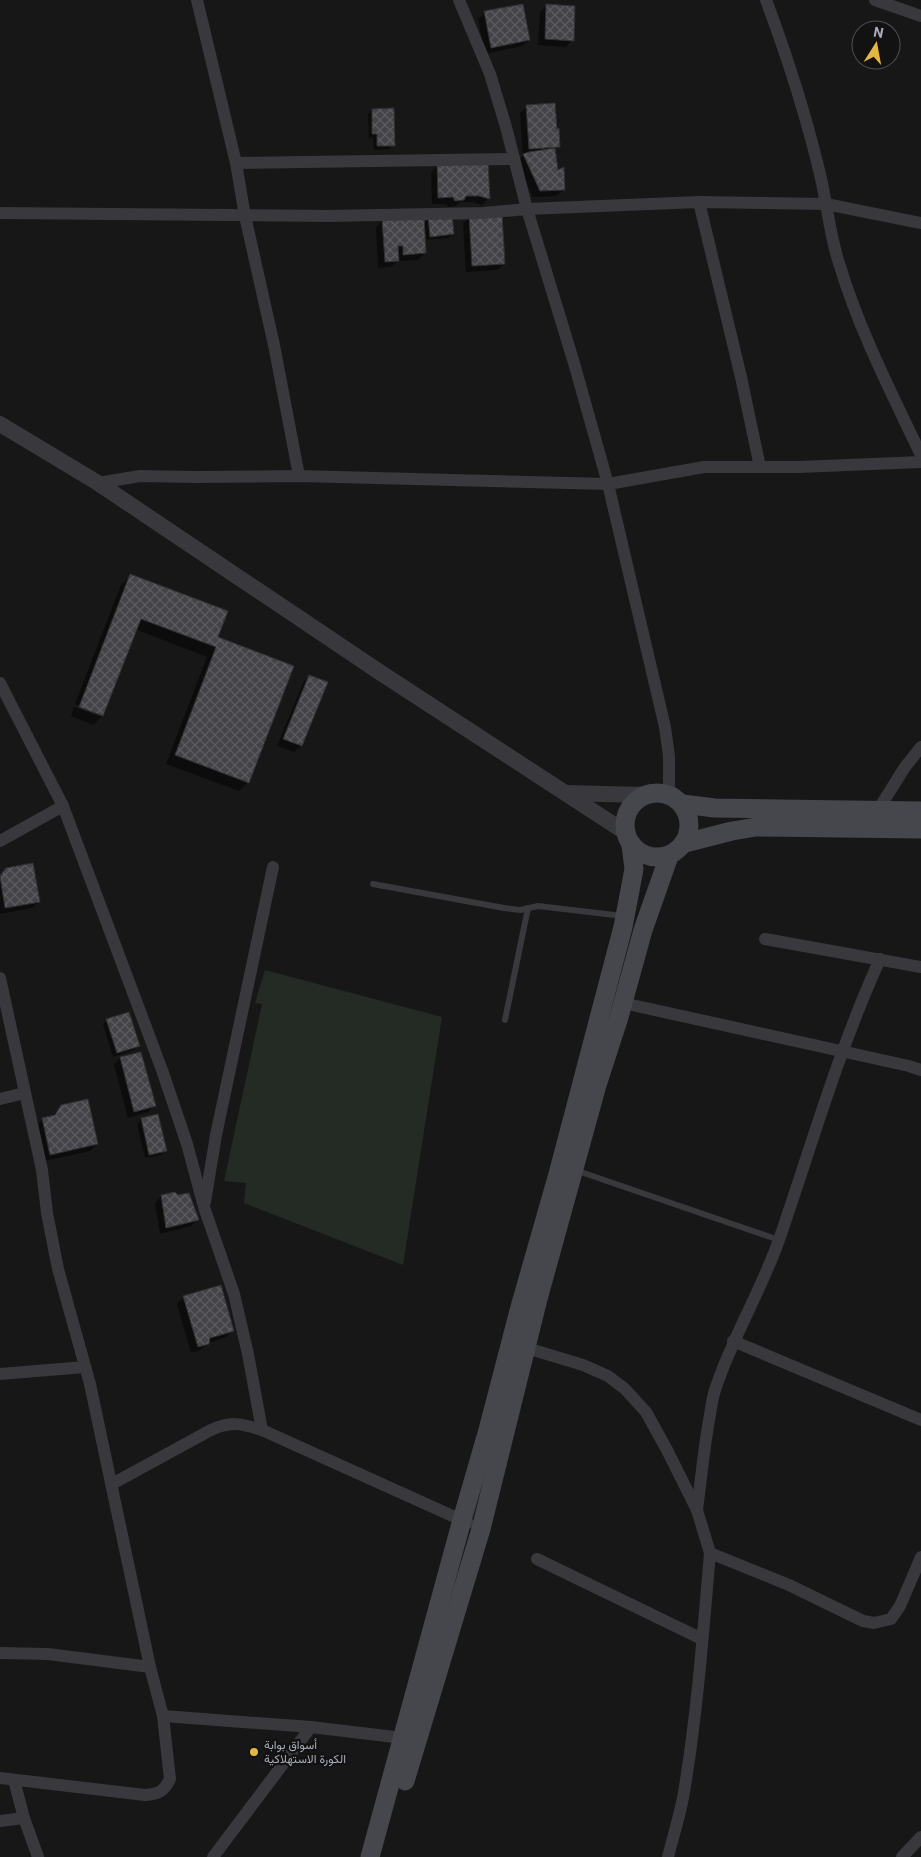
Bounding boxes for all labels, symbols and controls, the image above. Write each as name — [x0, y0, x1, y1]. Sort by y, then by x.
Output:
north arrow — [851, 20, 901, 70]
text: N — [872, 23, 885, 41]
place label: أسواق بوابة الكورة الاستهلاكية — [264, 1738, 346, 1767]
marker: أسواق بوابة الكورة الاستهلاكية — [248, 1746, 260, 1758]

